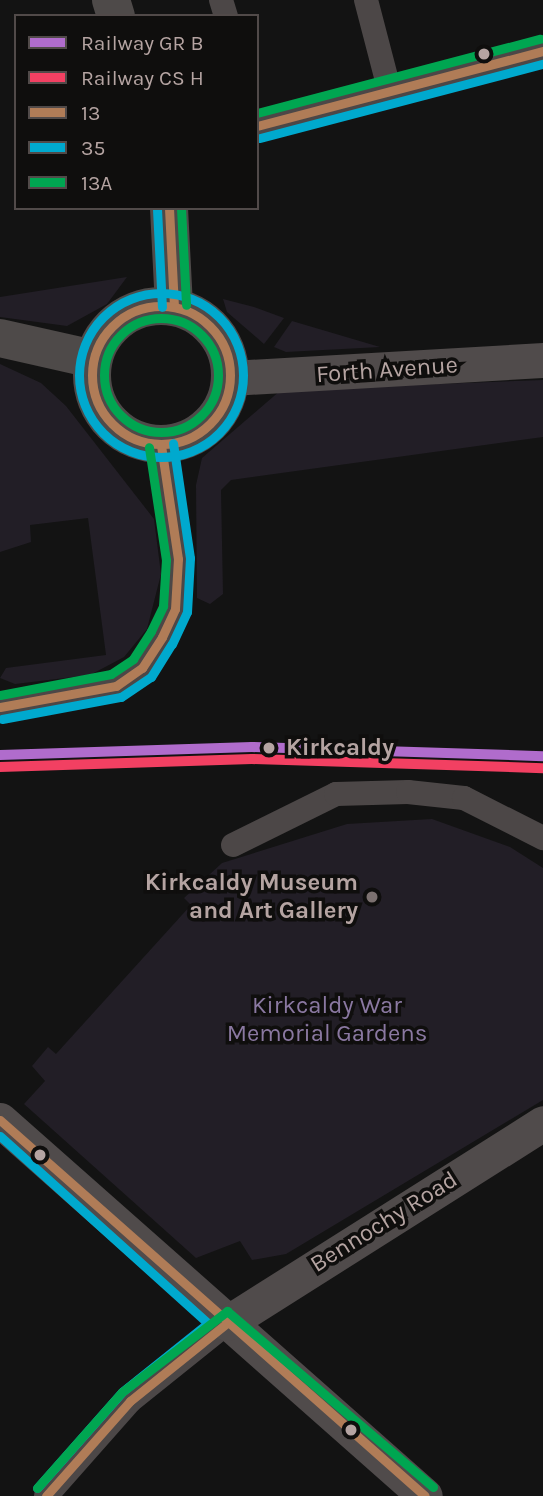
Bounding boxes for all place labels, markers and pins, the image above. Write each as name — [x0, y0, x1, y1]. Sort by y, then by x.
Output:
unlabelled marker — [477, 47, 491, 61]
place label: Kirkcaldy — [286, 734, 394, 762]
marker: Kirkcaldy — [258, 737, 280, 759]
place label: Kirkcaldy Museum and Art Gallery — [145, 869, 358, 925]
marker: Kirkcaldy Museum and Art Gallery — [364, 889, 380, 905]
unlabelled marker — [33, 1148, 47, 1162]
unlabelled marker — [344, 1423, 358, 1437]

